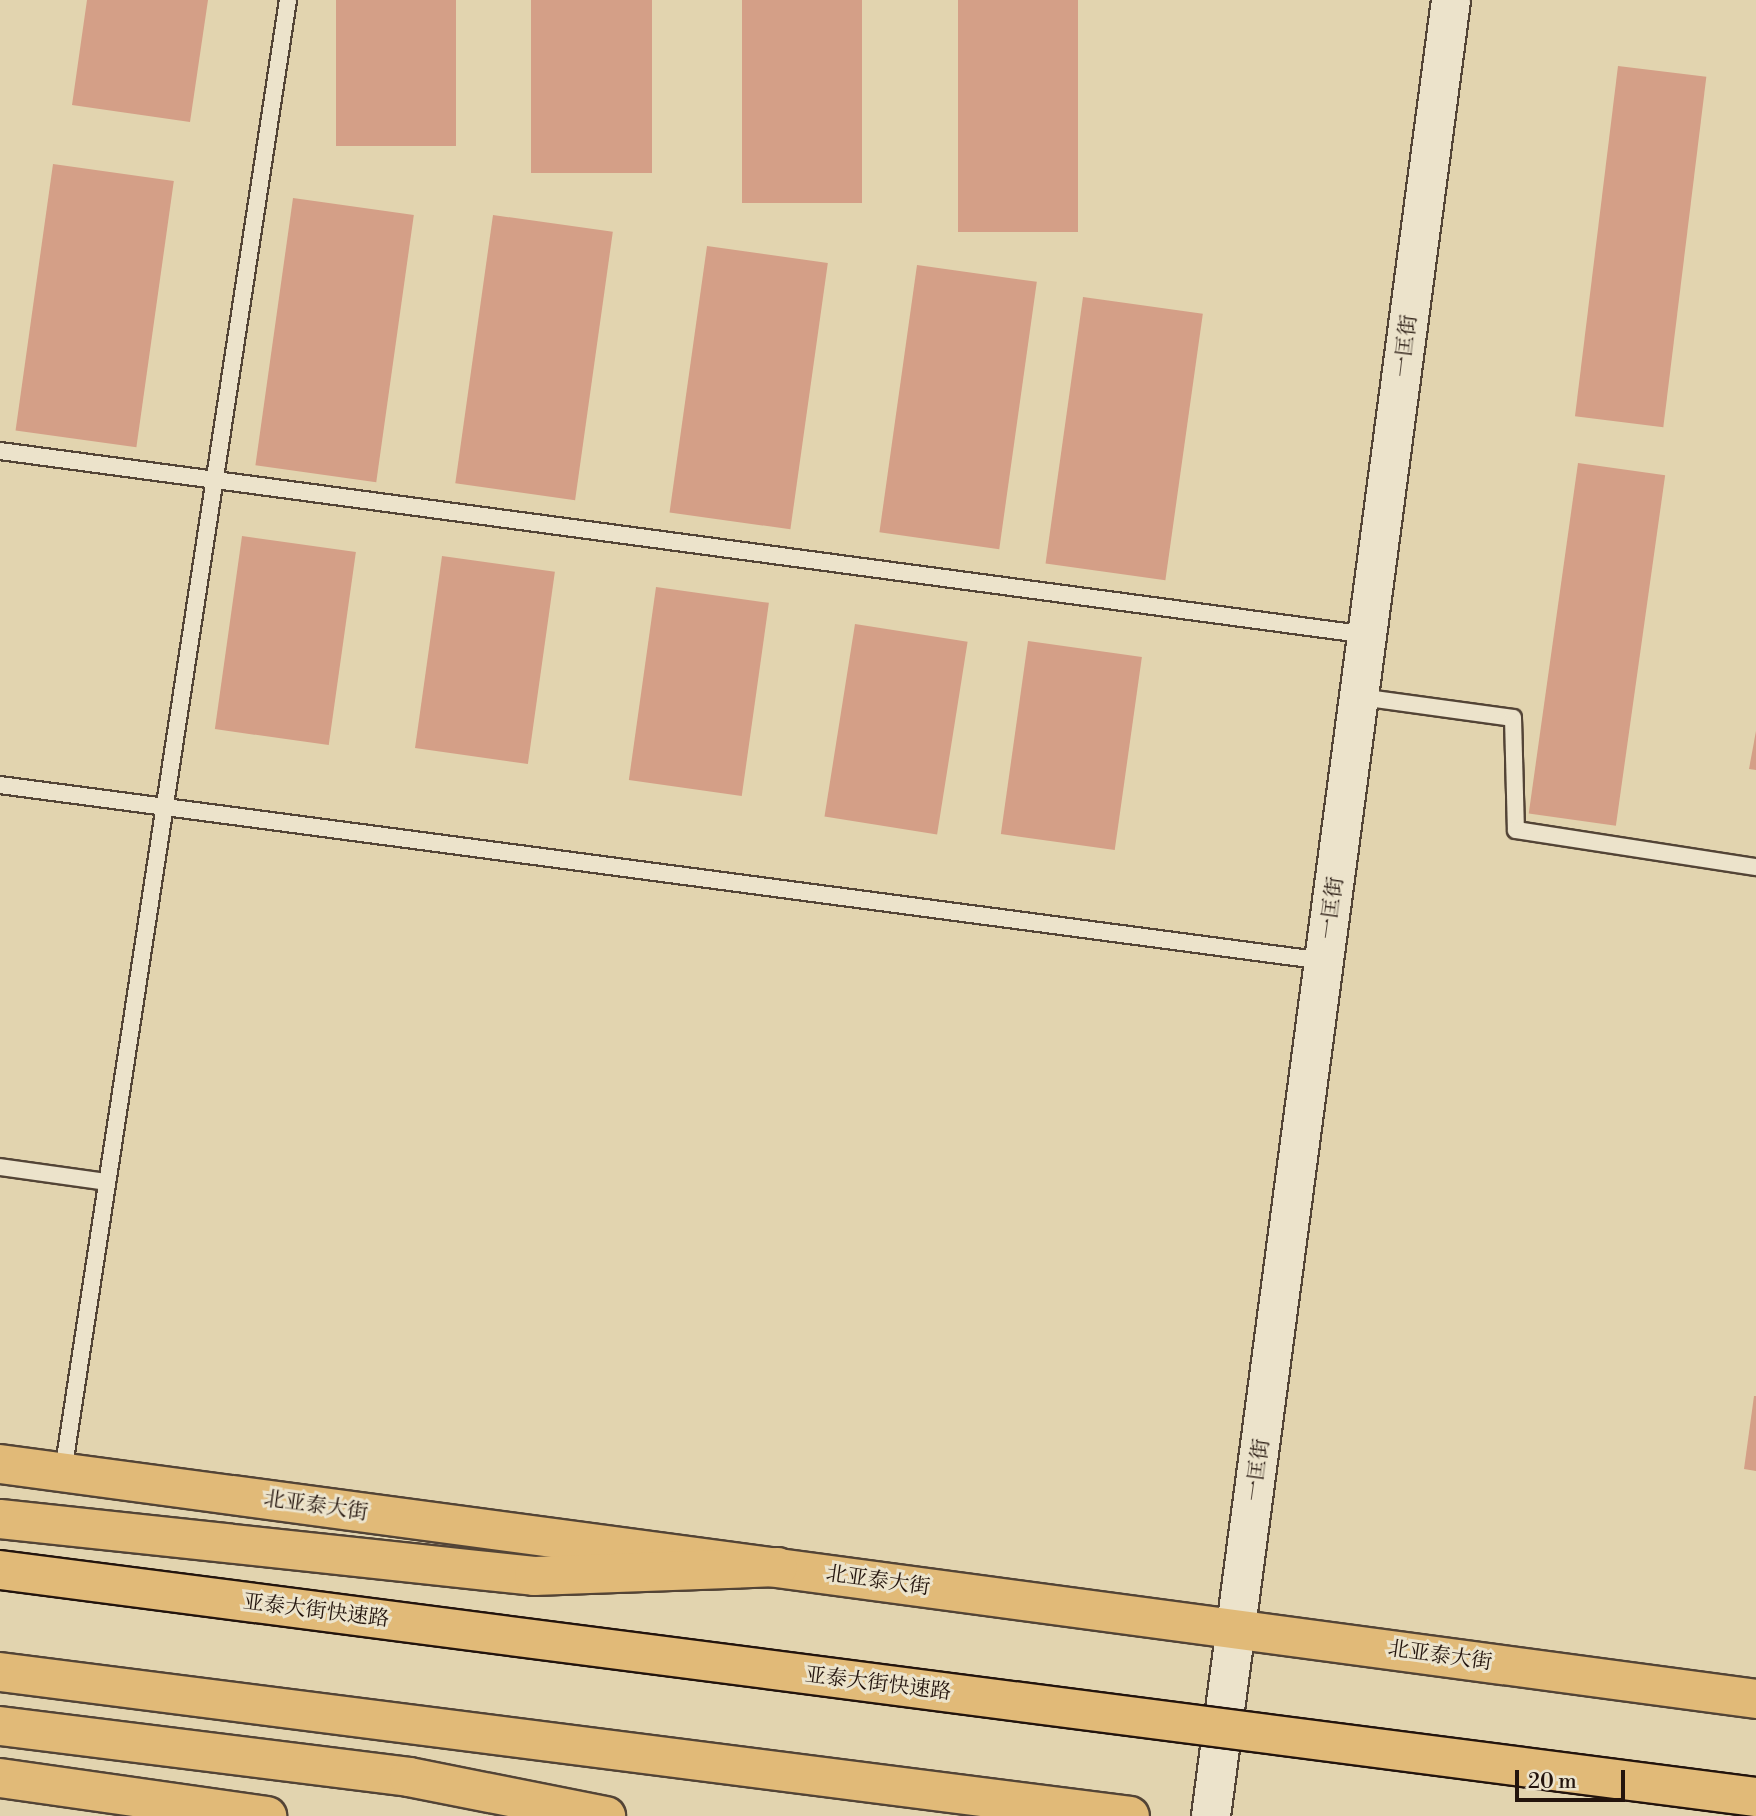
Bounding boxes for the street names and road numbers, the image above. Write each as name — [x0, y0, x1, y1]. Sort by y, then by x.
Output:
street label: 一匡街 — [1390, 313, 1422, 379]
street label: 一匡街 — [1315, 875, 1349, 941]
street label: 一匡街 — [1241, 1437, 1275, 1503]
street label: 北亚泰大街 — [262, 1486, 370, 1526]
street label: 北亚泰大街 — [824, 1561, 932, 1601]
street label: 亚泰大街快速路 — [242, 1590, 390, 1632]
street label: 北亚泰大街 — [1386, 1636, 1494, 1676]
street label: 亚泰大街快速路 — [804, 1663, 952, 1705]

